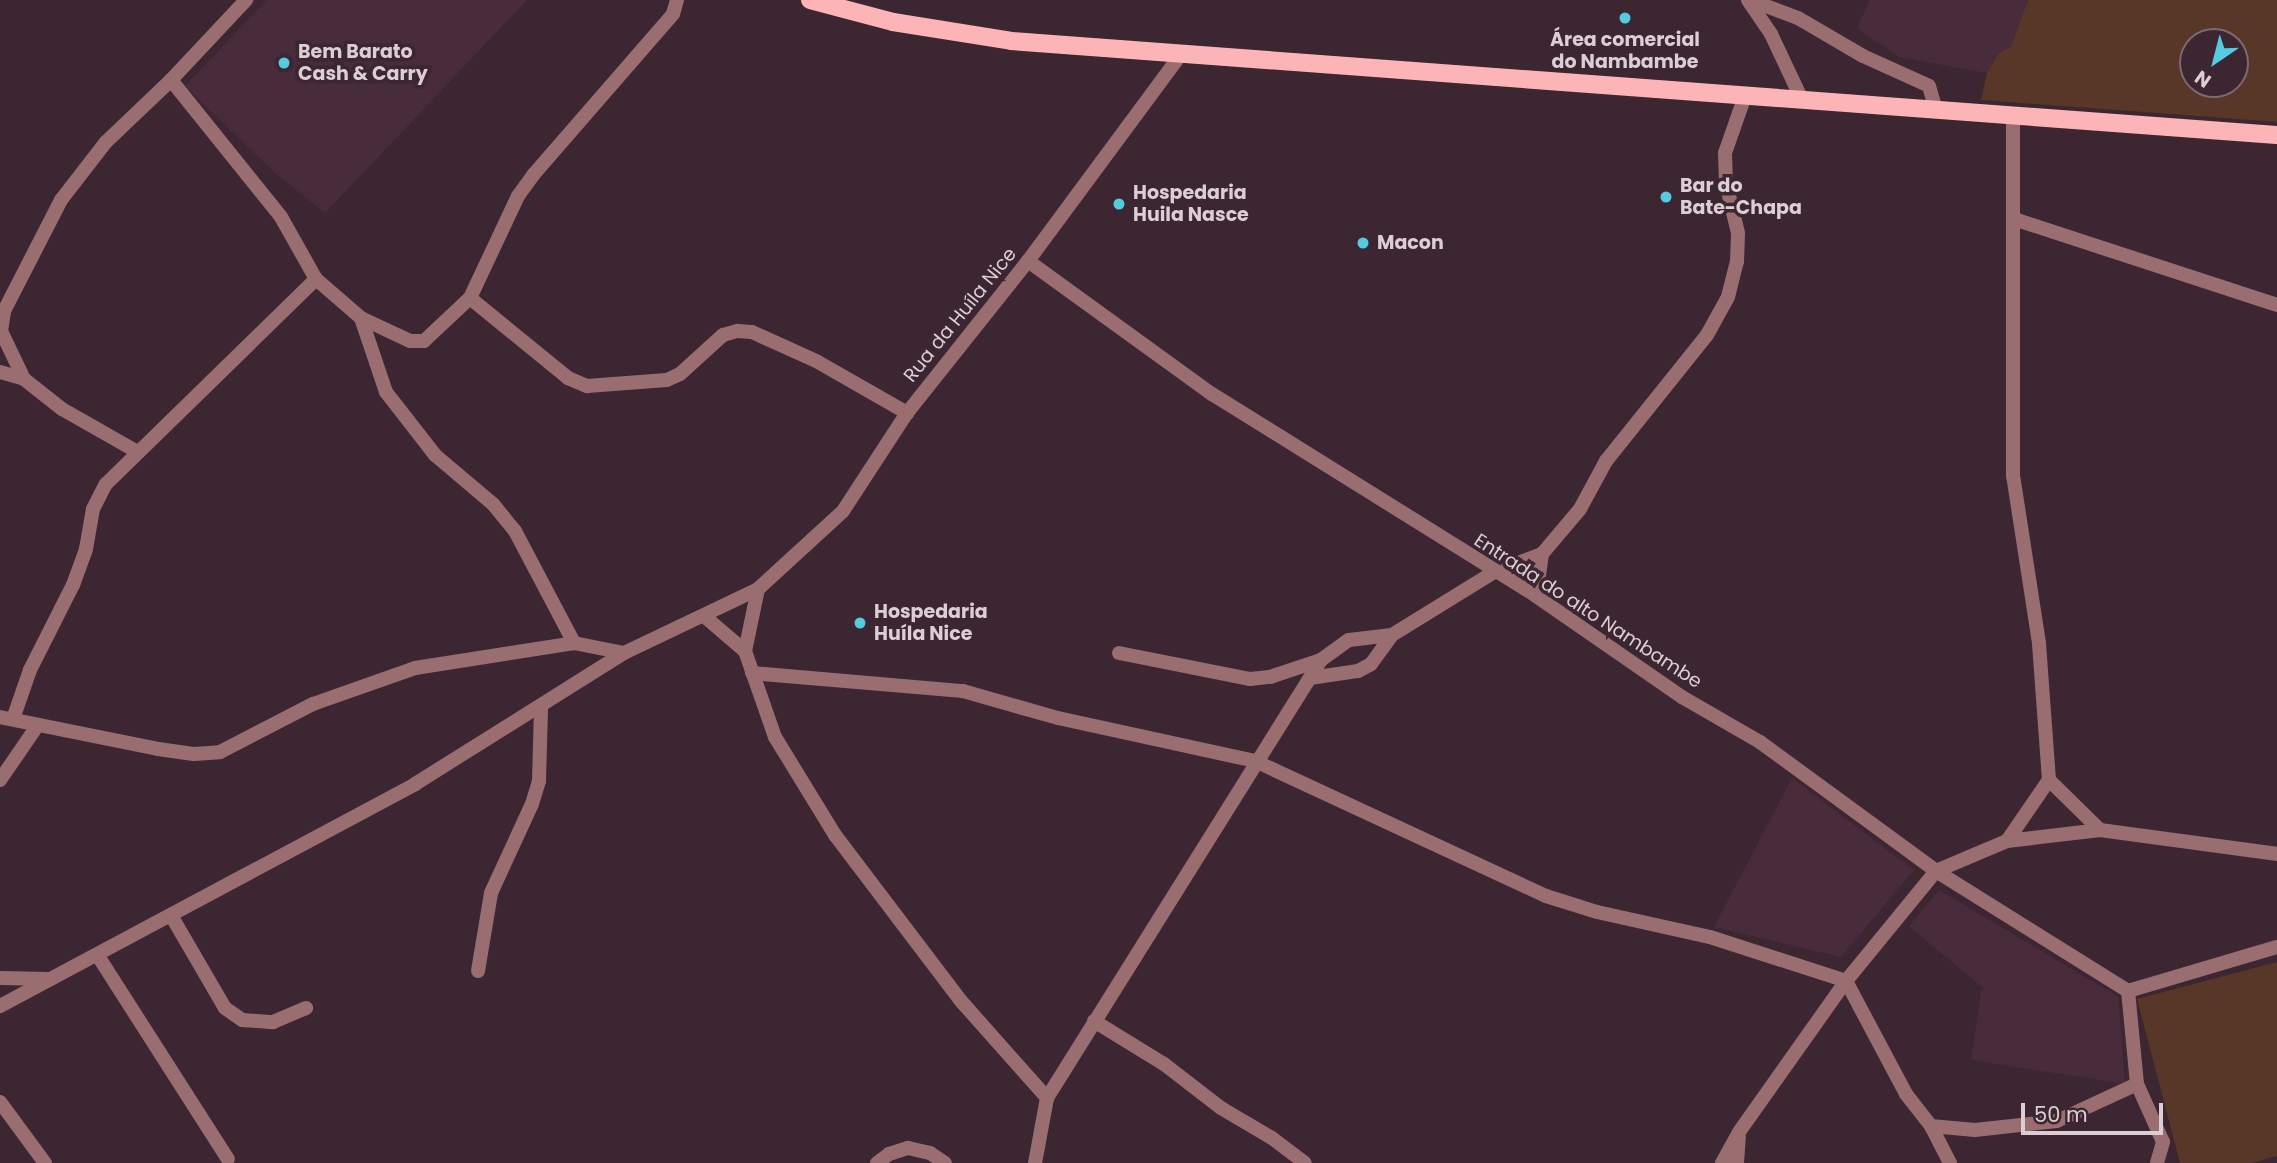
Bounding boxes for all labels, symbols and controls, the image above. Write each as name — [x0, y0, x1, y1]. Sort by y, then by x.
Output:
marker: Área comercial do Nambambe — [1617, 10, 1633, 26]
north arrow — [2179, 28, 2249, 98]
place label: Área comercial do Nambambe — [1550, 29, 1700, 73]
place label: Bem Barato Cash & Carry — [298, 41, 428, 85]
marker: Bem Barato Cash & Carry — [276, 55, 292, 71]
text: N — [2189, 64, 2216, 94]
place label: Bar do Bate-Chapa — [1680, 175, 1802, 219]
place label: Hospedaria Huila Nasce — [1133, 182, 1249, 226]
marker: Bar do Bate-Chapa — [1658, 189, 1674, 205]
marker: Hospedaria Huila Nasce — [1111, 196, 1127, 212]
place label: Macon — [1377, 232, 1444, 254]
marker: Macon — [1355, 235, 1371, 251]
street label: Rua da Huíla Nice — [899, 243, 1021, 387]
street label: Entrada do alto Nambambe — [1470, 529, 1706, 693]
place label: Hospedaria Huíla Nice — [874, 601, 988, 645]
marker: Hospedaria Huíla Nice — [852, 615, 868, 631]
scale bar — [2025, 1090, 2167, 1134]
text: 50 m — [2034, 1100, 2088, 1129]

